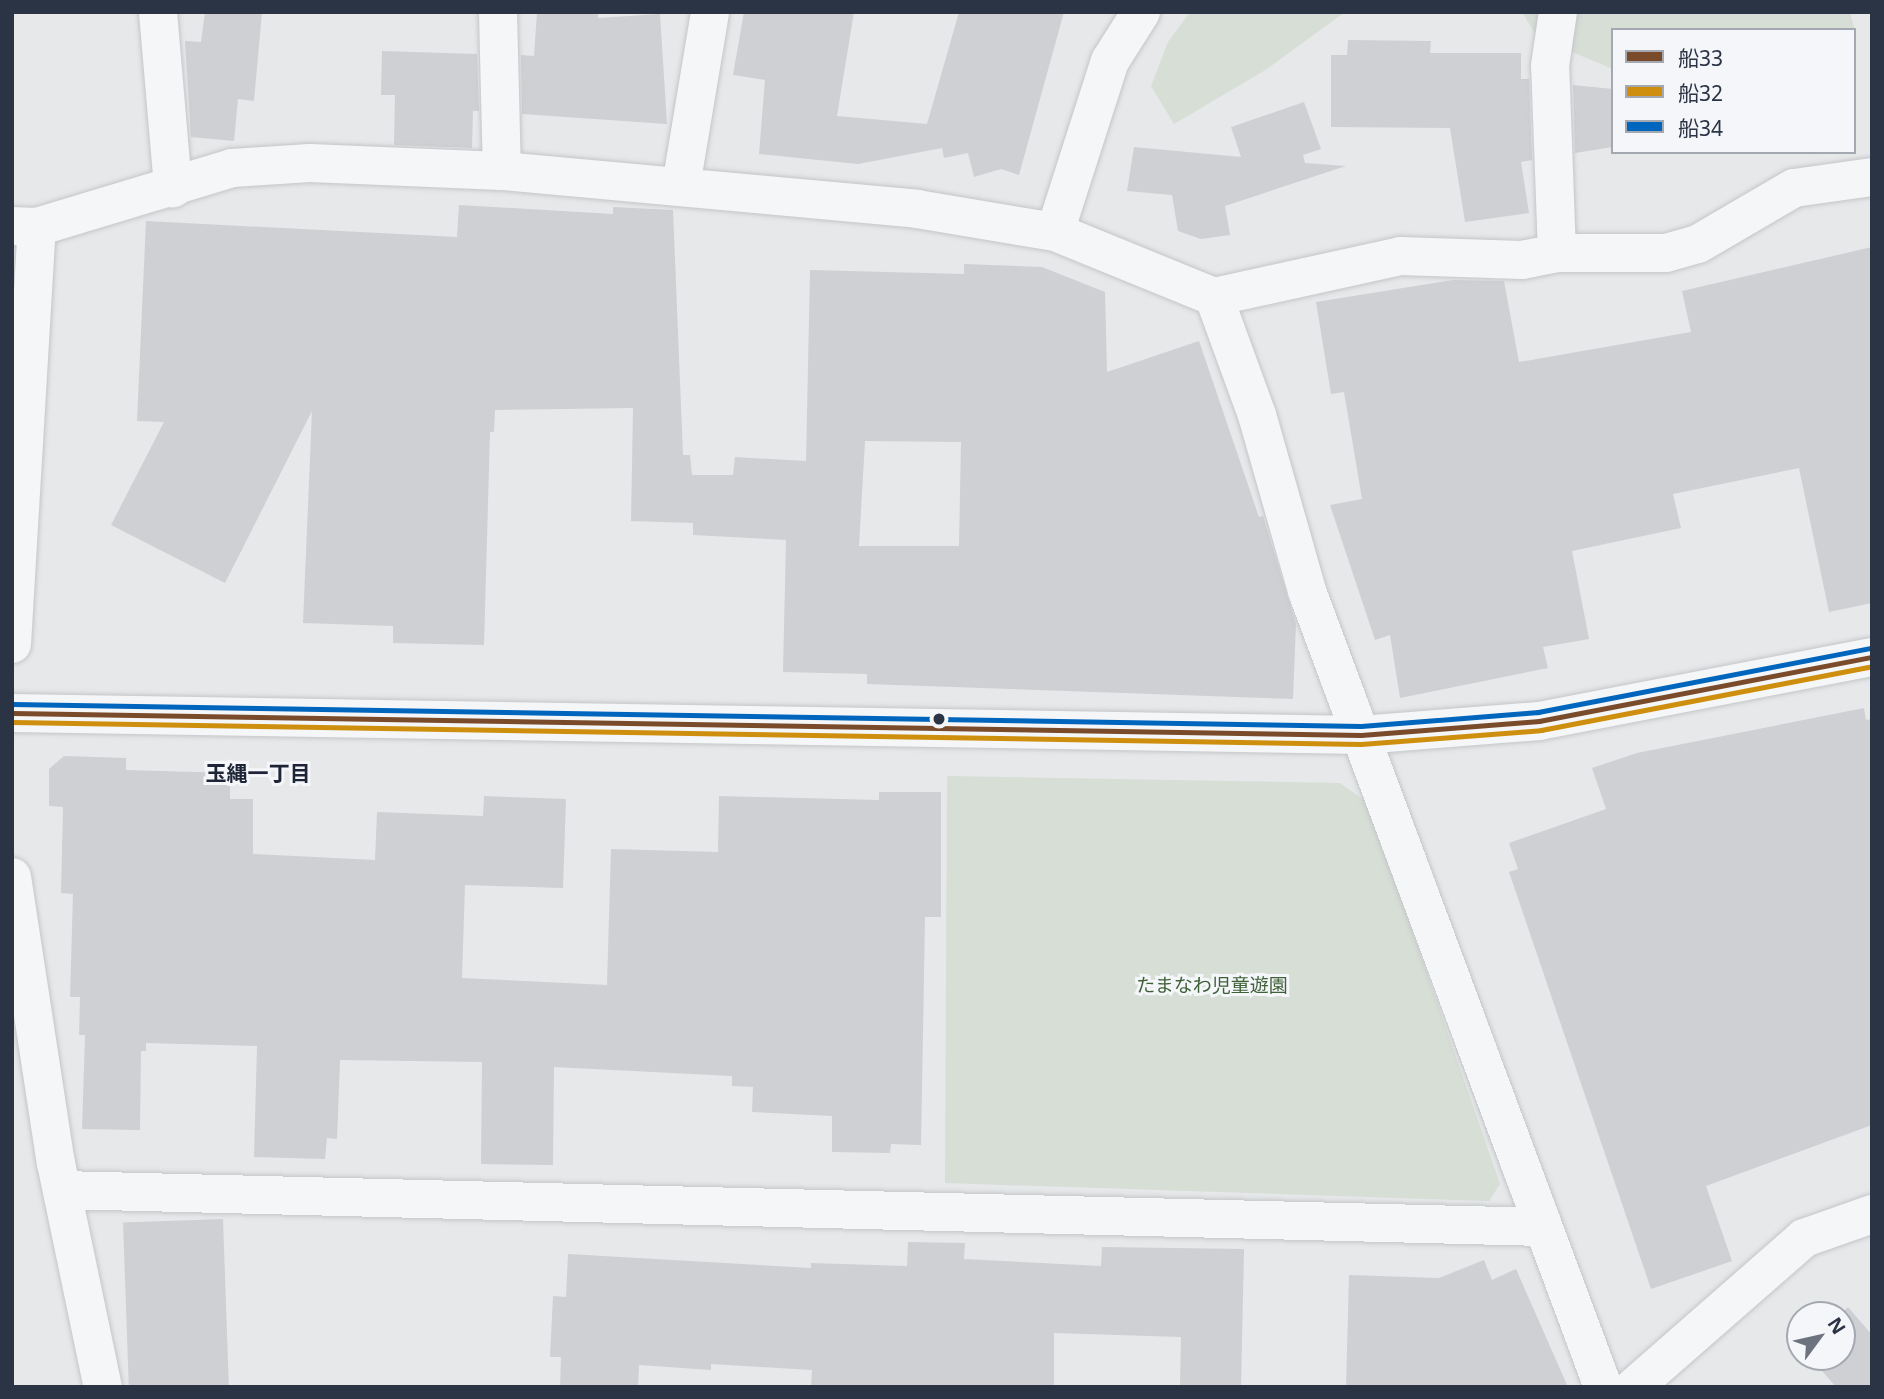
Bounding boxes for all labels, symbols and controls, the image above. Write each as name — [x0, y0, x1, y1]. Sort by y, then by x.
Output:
legend — [1611, 28, 1856, 154]
text: 船33 — [1678, 44, 1723, 72]
text: 船32 — [1678, 79, 1723, 107]
text: 船34 — [1678, 114, 1723, 142]
unlabelled marker — [932, 712, 946, 726]
district label: 玉縄一丁目 — [206, 760, 310, 786]
park label: たまなわ児童遊園 — [1136, 975, 1288, 997]
north arrow — [1786, 1301, 1856, 1371]
text: N — [1822, 1312, 1852, 1339]

